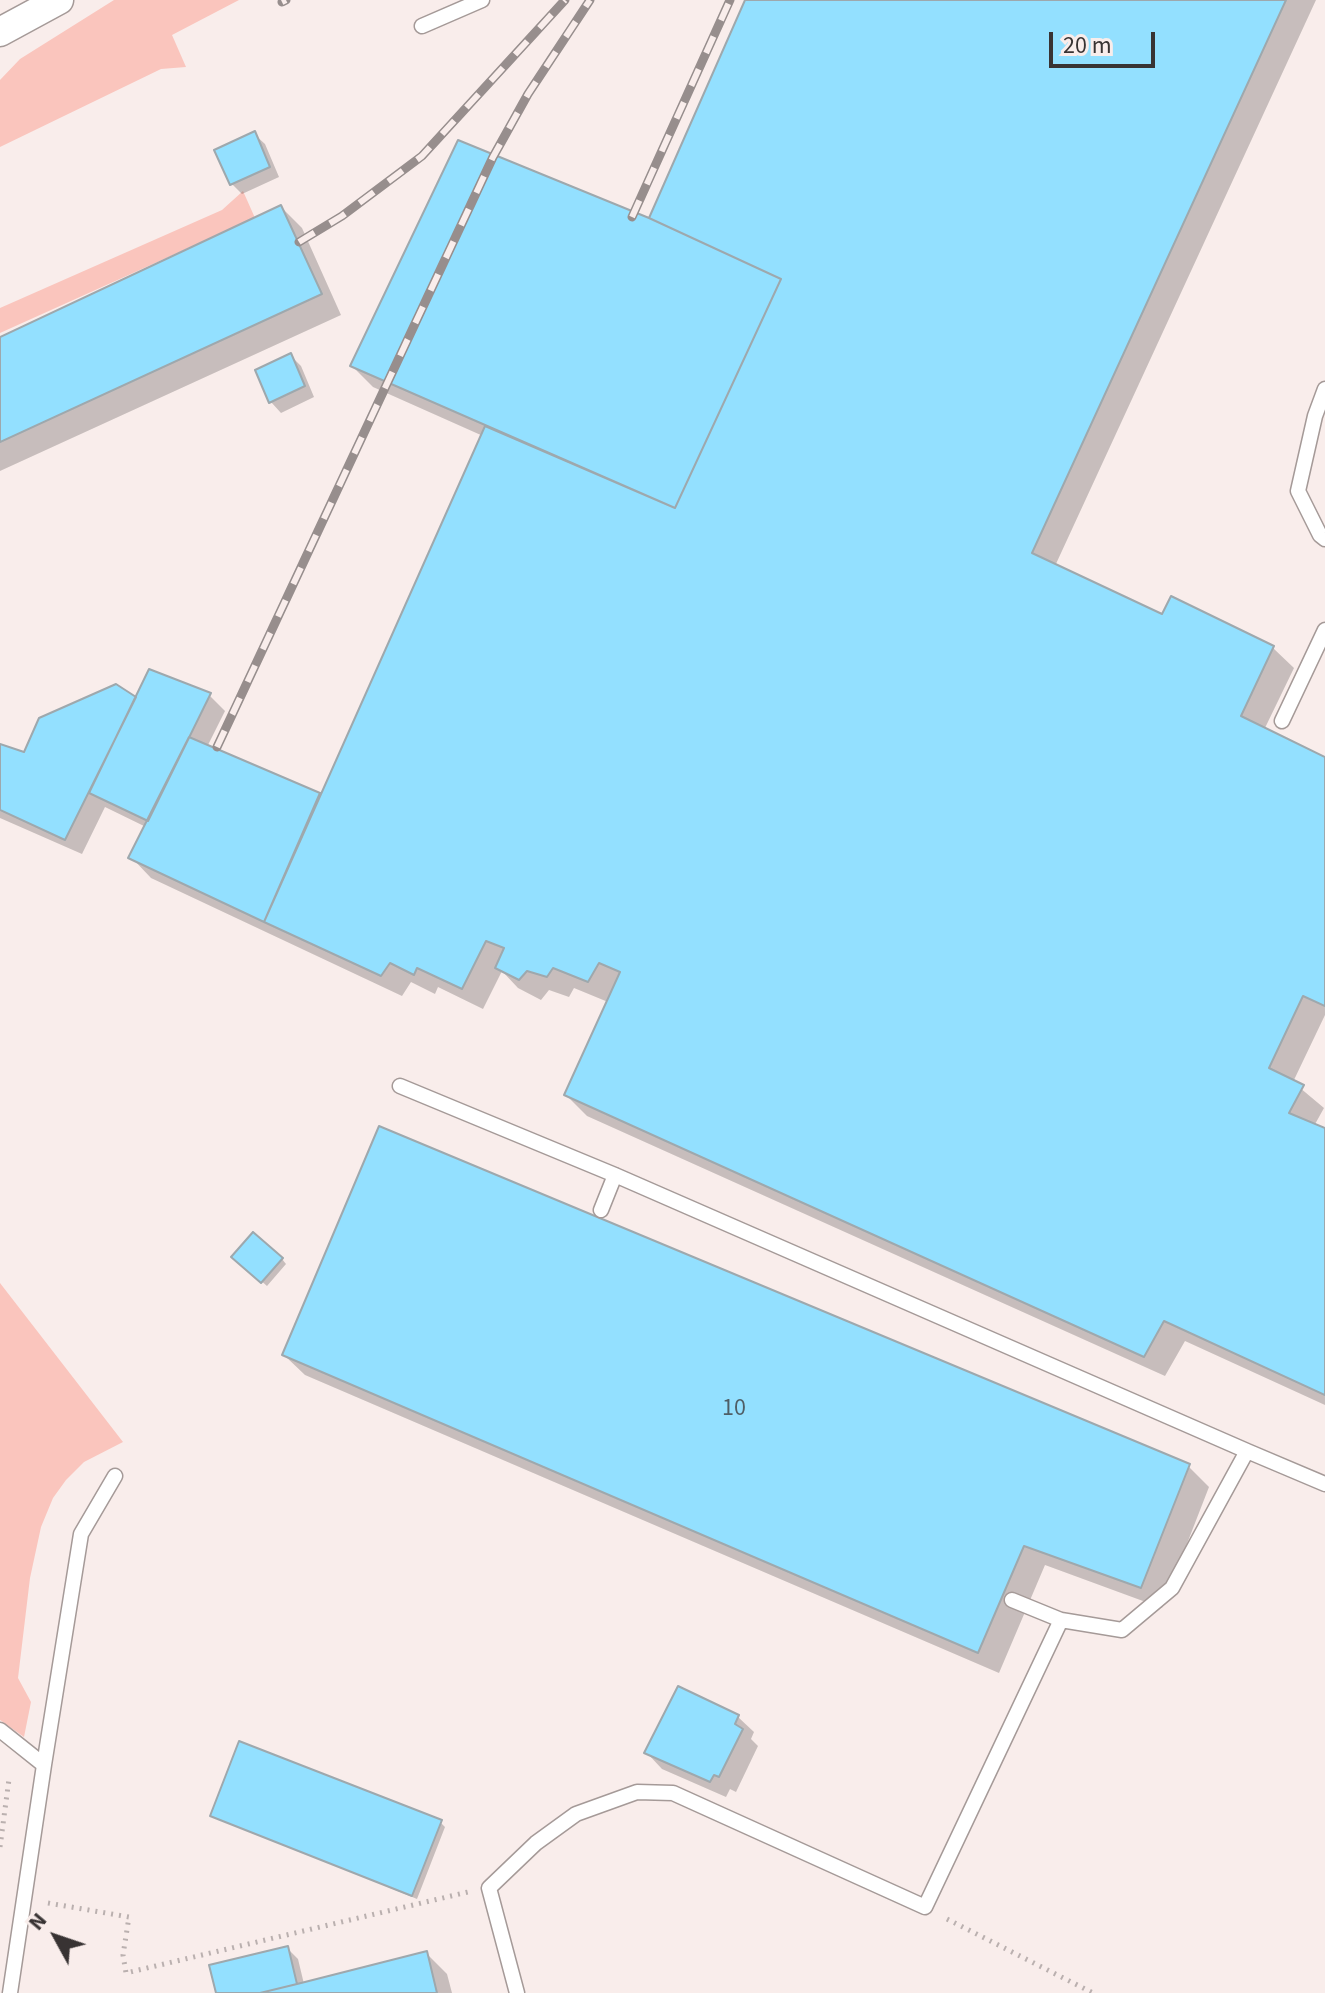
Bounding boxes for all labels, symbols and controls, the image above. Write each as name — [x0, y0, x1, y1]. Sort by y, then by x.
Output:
scale bar — [1053, 16, 1159, 66]
text: 20 m — [1063, 28, 1112, 63]
house number: 10 — [722, 1396, 746, 1424]
north arrow — [16, 1897, 96, 1977]
text: N — [21, 1906, 55, 1937]

